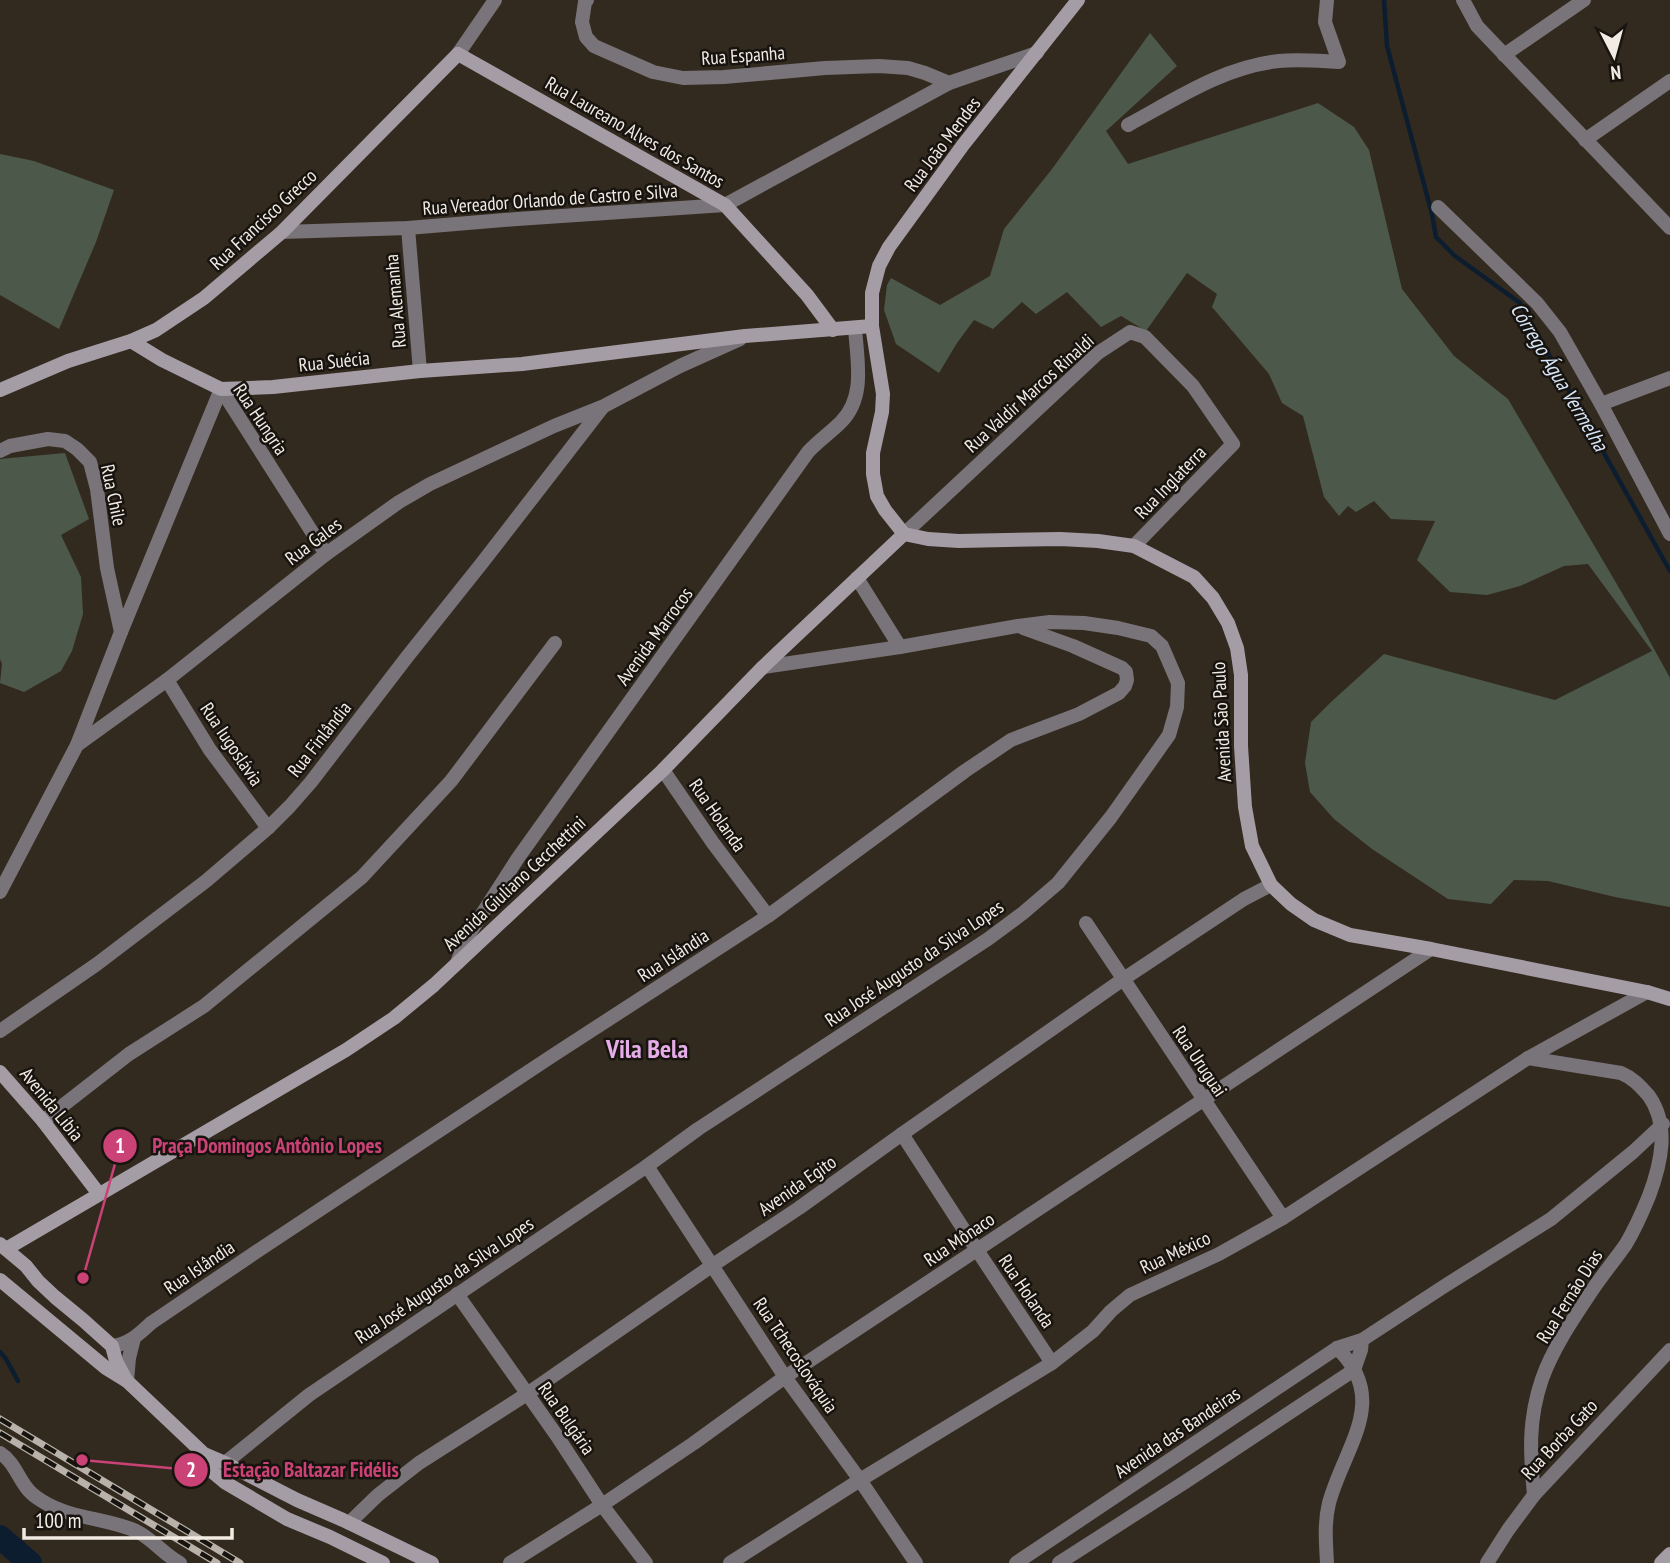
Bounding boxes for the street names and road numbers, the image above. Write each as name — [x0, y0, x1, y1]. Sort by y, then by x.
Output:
street label: Rua Espanha — [700, 40, 786, 70]
street label: Rua Laureano Alves dos Santos — [541, 71, 729, 193]
street label: Rua João Mendes — [899, 92, 985, 196]
street label: Rua Francisco Grecco — [205, 163, 321, 275]
street label: Rua Vereador Orlando de Castro e Silva — [422, 178, 678, 220]
street label: Rua Alemanha — [379, 253, 411, 349]
street label: Rua Valdir Marcos Rinaldi — [959, 328, 1099, 458]
street label: Rua Suécia — [297, 345, 371, 377]
street label: Rua Hungria — [228, 379, 294, 459]
street label: Rua Inglaterra — [1129, 440, 1211, 524]
street label: Rua Chile — [96, 462, 132, 528]
street label: Rua Gales — [280, 512, 346, 570]
street label: Avenida Marrocos — [610, 582, 698, 690]
street label: Avenida São Paulo — [1206, 661, 1236, 783]
street label: Rua Finlândia — [282, 696, 356, 782]
street label: Rua Iugoslávia — [195, 698, 269, 790]
street label: Rua Holanda — [684, 774, 752, 856]
street label: Avenida Giuliano Cecchettini — [438, 811, 590, 955]
street label: Rua José Augusto da Silva Lopes — [820, 894, 1008, 1032]
street label: Rua Islândia — [633, 923, 713, 987]
street label: Rua Uruguai — [1168, 1021, 1232, 1101]
street label: Avenida Líbia — [15, 1062, 89, 1146]
street label: Avenida Egito — [753, 1149, 841, 1221]
street label: Rua Mônaco — [919, 1207, 999, 1271]
street label: Rua José Augusto da Silva Lopes — [350, 1211, 538, 1349]
street label: Rua México — [1136, 1225, 1214, 1279]
street label: Rua Islândia — [159, 1235, 239, 1299]
street label: Rua Fernão Dias — [1531, 1245, 1607, 1347]
street label: Rua Holanda — [994, 1250, 1060, 1332]
street label: Rua Tchecoslováquia — [748, 1293, 844, 1417]
street label: Rua Bulgária — [533, 1377, 601, 1459]
street label: Avenida das Bandeiras — [1110, 1381, 1244, 1483]
street label: Rua Borba Gato — [1516, 1394, 1602, 1484]

